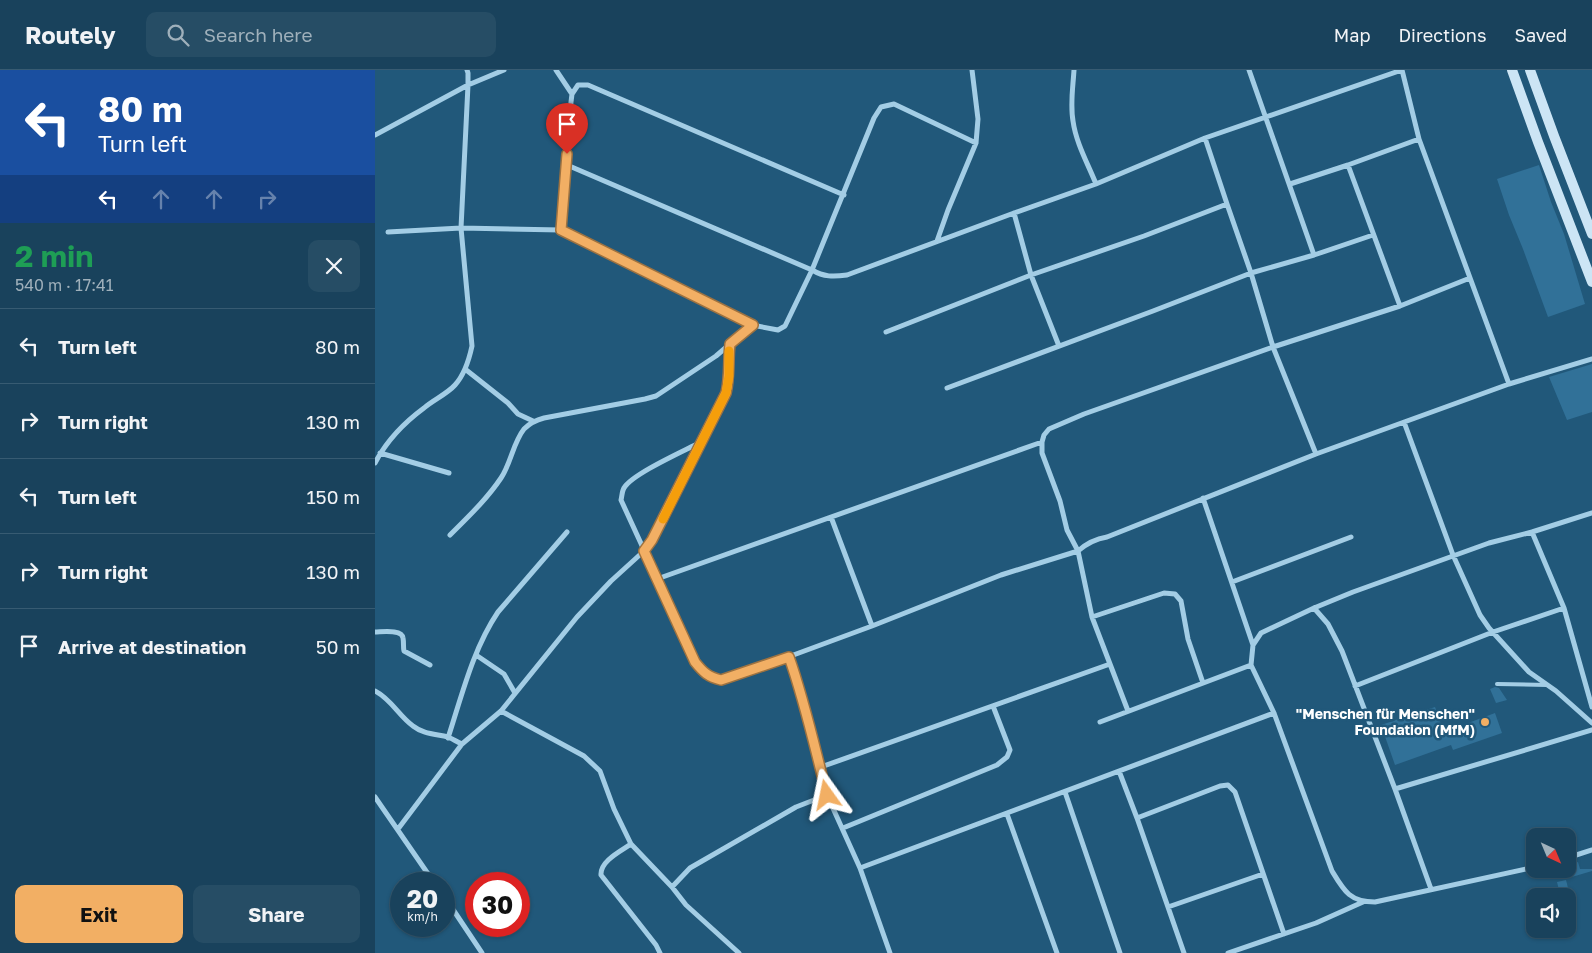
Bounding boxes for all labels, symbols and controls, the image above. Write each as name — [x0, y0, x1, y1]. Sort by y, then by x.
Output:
search box — [146, 12, 496, 57]
text: Routely — [25, 20, 116, 49]
icon: search — [164, 21, 192, 49]
text: Search here — [204, 23, 313, 46]
text: Map — [1334, 24, 1370, 46]
text: Directions — [1398, 24, 1486, 46]
text: Saved — [1514, 24, 1567, 46]
text: 80 m — [98, 88, 183, 130]
icon: left — [15, 90, 80, 155]
pin — [546, 103, 588, 154]
icon: arrive — [553, 110, 581, 138]
text: Turn left — [98, 130, 187, 157]
icon: left — [94, 185, 122, 213]
icon: ahead — [147, 185, 175, 213]
icon: ahead — [200, 185, 228, 213]
icon: right — [253, 185, 281, 213]
text: 2 min — [15, 238, 93, 274]
button: close — [308, 240, 360, 292]
text: 540 m · 17:41 — [15, 275, 113, 295]
icon: left — [15, 332, 43, 360]
text: Turn left — [58, 335, 137, 358]
text: 80 m — [315, 335, 360, 358]
icon: right — [15, 407, 43, 435]
text: Turn right — [58, 410, 148, 433]
text: 130 m — [306, 410, 360, 433]
icon: left — [15, 482, 43, 510]
text: Turn left — [58, 485, 137, 508]
text: 150 m — [306, 485, 360, 508]
icon: right — [15, 557, 43, 585]
text: Turn right — [58, 560, 148, 583]
text: 130 m — [306, 560, 360, 583]
icon: arrive — [15, 632, 43, 660]
text: Arrive at destination — [58, 635, 246, 658]
text: 50 m — [316, 635, 360, 658]
place label: "Menschen für Menschen" Foundation (MfM) — [1296, 705, 1475, 738]
marker: "Menschen für Menschen" Foundation (MfM) — [1479, 716, 1491, 728]
position arrow — [800, 768, 852, 820]
north arrow — [1526, 828, 1576, 878]
map controls — [1526, 828, 1576, 938]
speed limit sign: 30 — [465, 872, 530, 937]
text: 20 — [407, 883, 438, 914]
button: Exit — [15, 885, 183, 943]
button: Share — [193, 885, 360, 943]
button: sound — [1526, 888, 1576, 938]
text: km/h — [407, 909, 438, 924]

